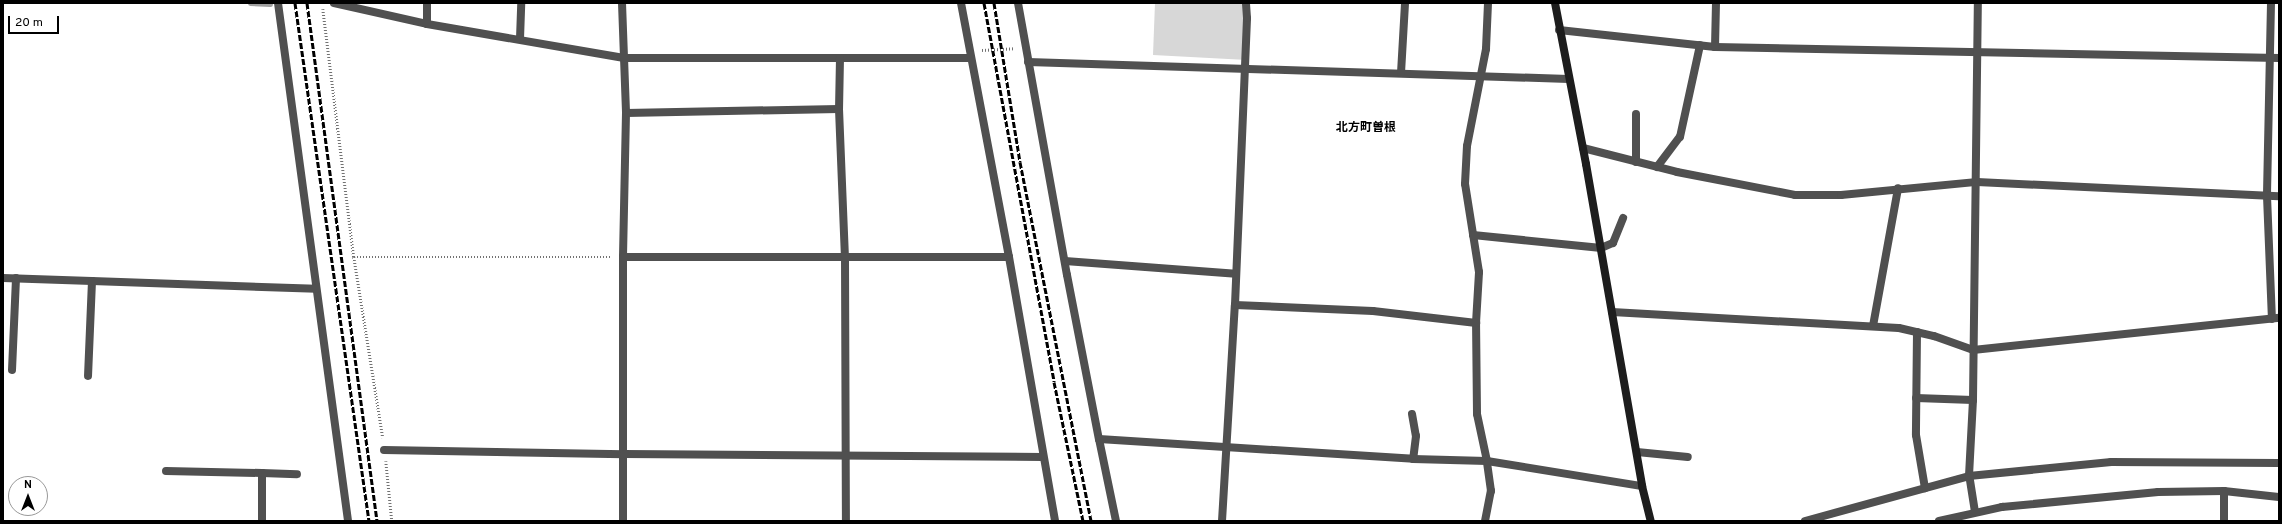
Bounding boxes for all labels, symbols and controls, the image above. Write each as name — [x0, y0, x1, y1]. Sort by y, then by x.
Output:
scale bar — [10, 8, 61, 34]
text: 20 m — [15, 15, 43, 31]
district label: 北方町曽根 — [1336, 122, 1396, 136]
north arrow — [8, 476, 48, 516]
text: N — [24, 478, 32, 492]

